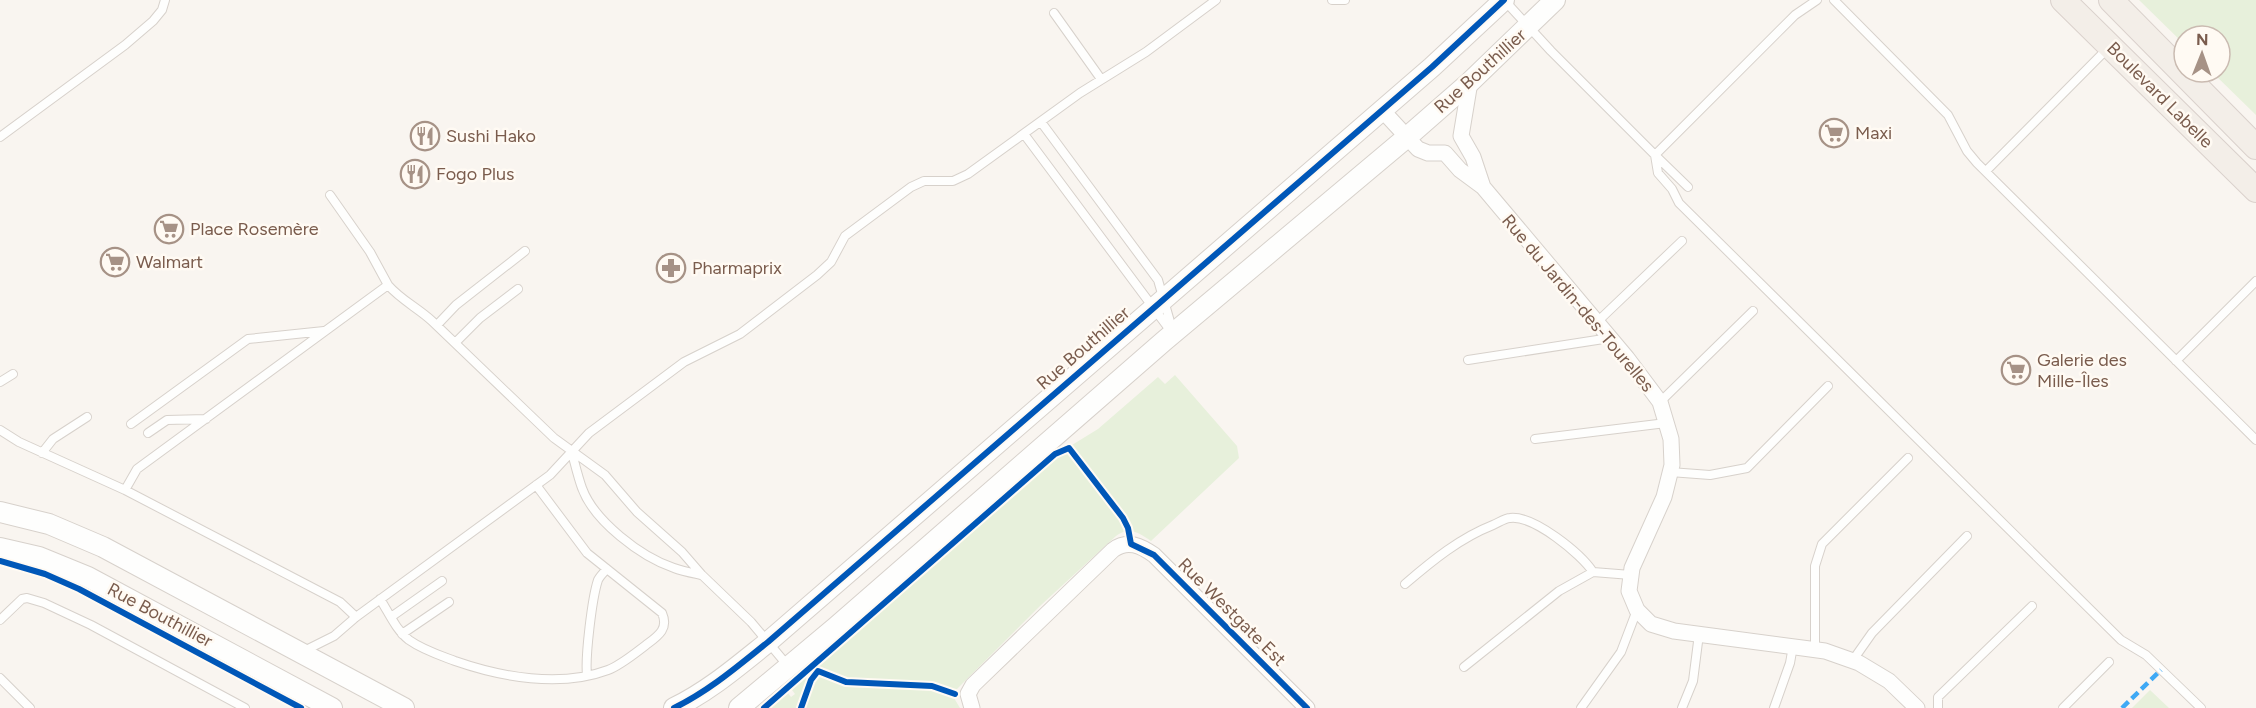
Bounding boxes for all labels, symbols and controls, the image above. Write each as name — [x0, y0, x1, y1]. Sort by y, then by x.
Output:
street label: Rue Bouthillier — [1429, 24, 1531, 118]
north arrow — [2172, 24, 2232, 84]
text: N — [2196, 30, 2209, 49]
street label: Boulevard Labelle — [2102, 37, 2218, 153]
supermarket icon: Maxi — [1818, 117, 1850, 149]
restaurant icon: Sushi Hako — [409, 120, 441, 152]
place label: Maxi — [1855, 122, 1892, 144]
place label: Sushi Hako — [446, 125, 536, 147]
restaurant icon: Fogo Plus — [399, 158, 431, 190]
place label: Fogo Plus — [436, 163, 514, 185]
street label: Rue du Jardin-des-Tourelles — [1497, 210, 1659, 396]
supermarket icon: Place Rosemère — [153, 213, 185, 245]
place label: Place Rosemère — [190, 218, 319, 240]
supermarket icon: Walmart — [99, 246, 131, 278]
place label: Walmart — [136, 251, 203, 273]
pharmacy icon: Pharmaprix — [655, 252, 687, 284]
place label: Pharmaprix — [692, 257, 782, 279]
street label: Rue Bouthillier — [1032, 302, 1134, 394]
place label: Galerie des Mille-Îles — [2037, 349, 2127, 392]
supermarket icon: Galerie des Mille-Îles — [2000, 354, 2032, 386]
street label: Rue Westgate Est — [1173, 553, 1291, 671]
street label: Rue Bouthillier — [104, 578, 216, 652]

